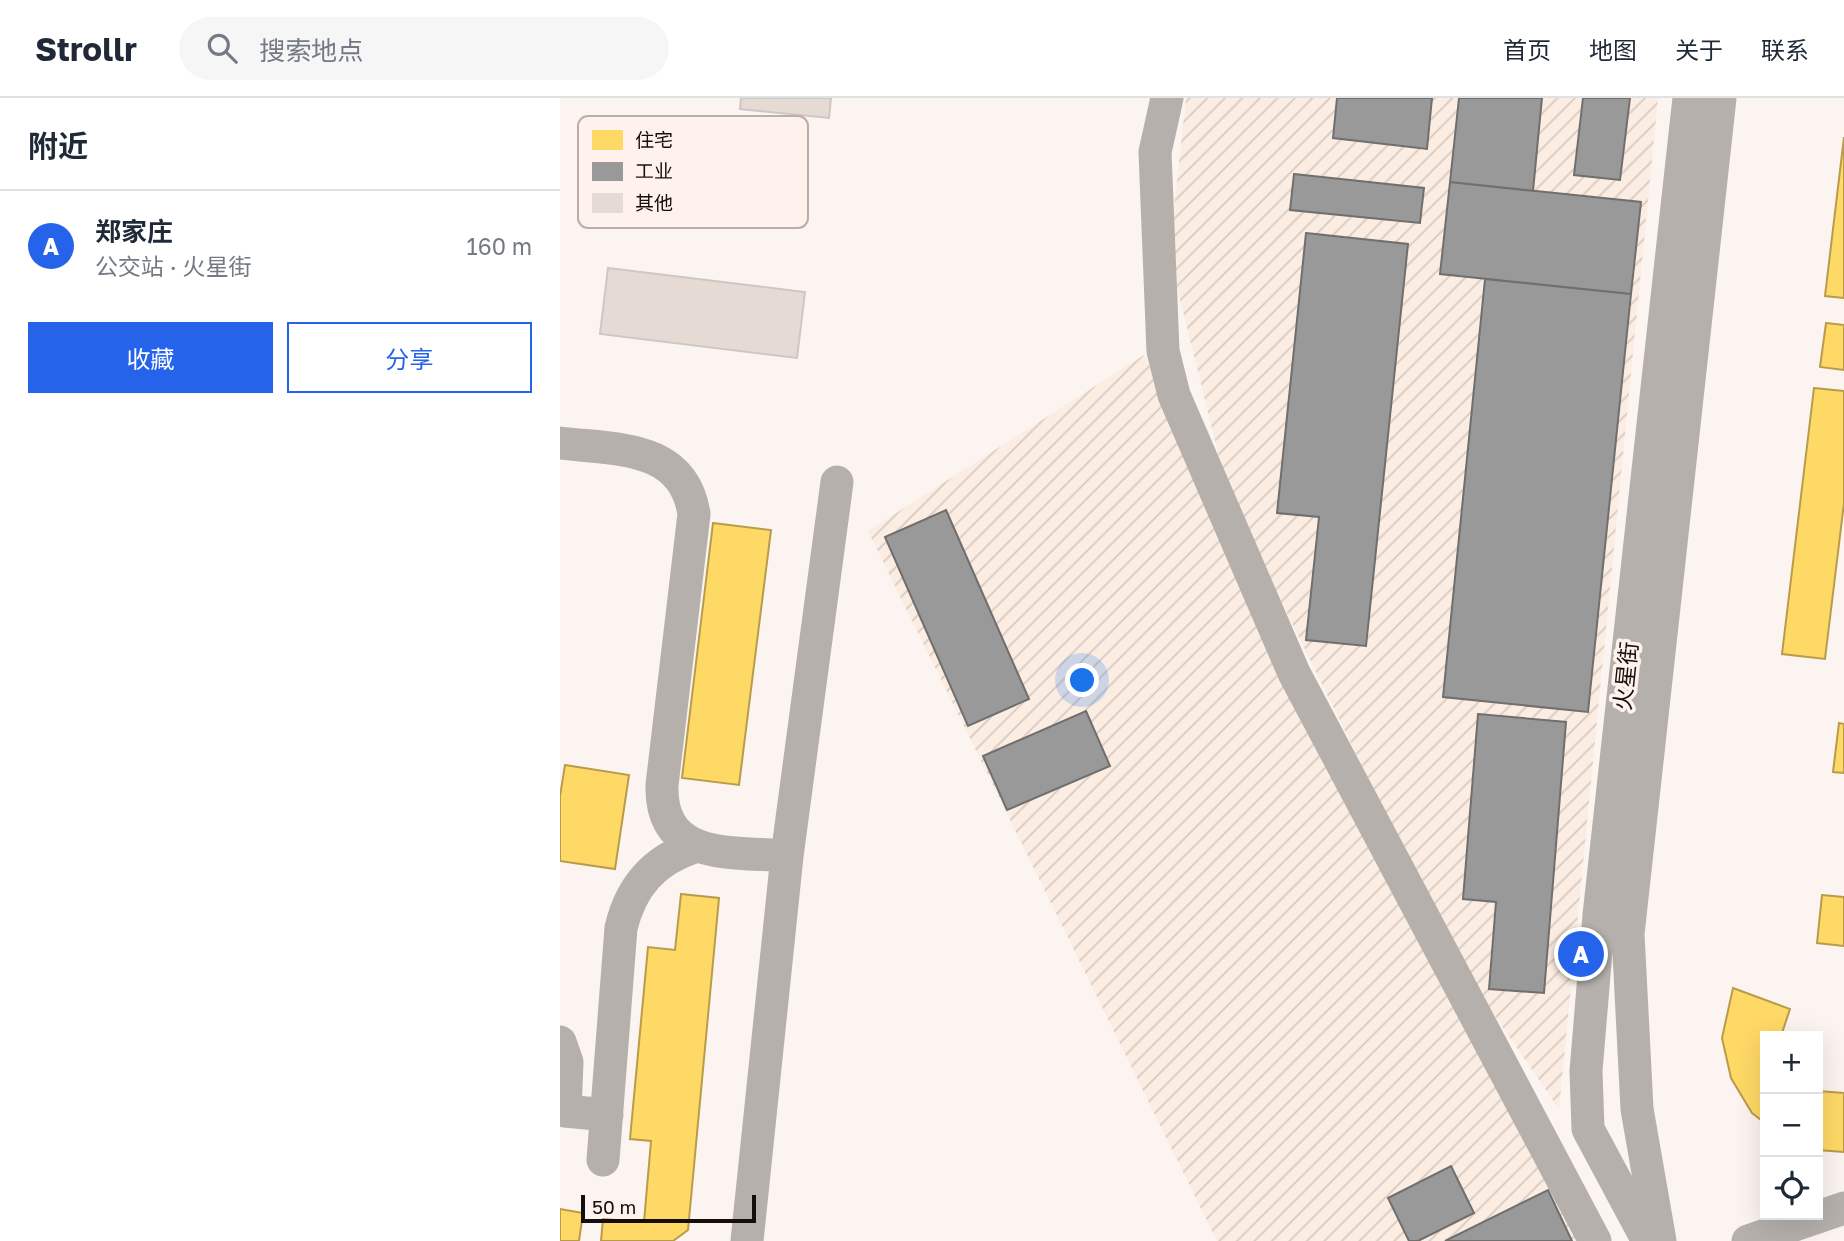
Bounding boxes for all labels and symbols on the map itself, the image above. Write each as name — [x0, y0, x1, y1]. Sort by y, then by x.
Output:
legend — [578, 116, 808, 228]
text: 住宅 — [635, 128, 673, 151]
text: 工业 — [635, 159, 673, 182]
text: 其他 — [635, 191, 673, 214]
street label: 火星街 — [1607, 640, 1643, 712]
your location — [1065, 663, 1099, 697]
pin: A — [1558, 928, 1604, 980]
scale bar — [581, 1192, 756, 1224]

